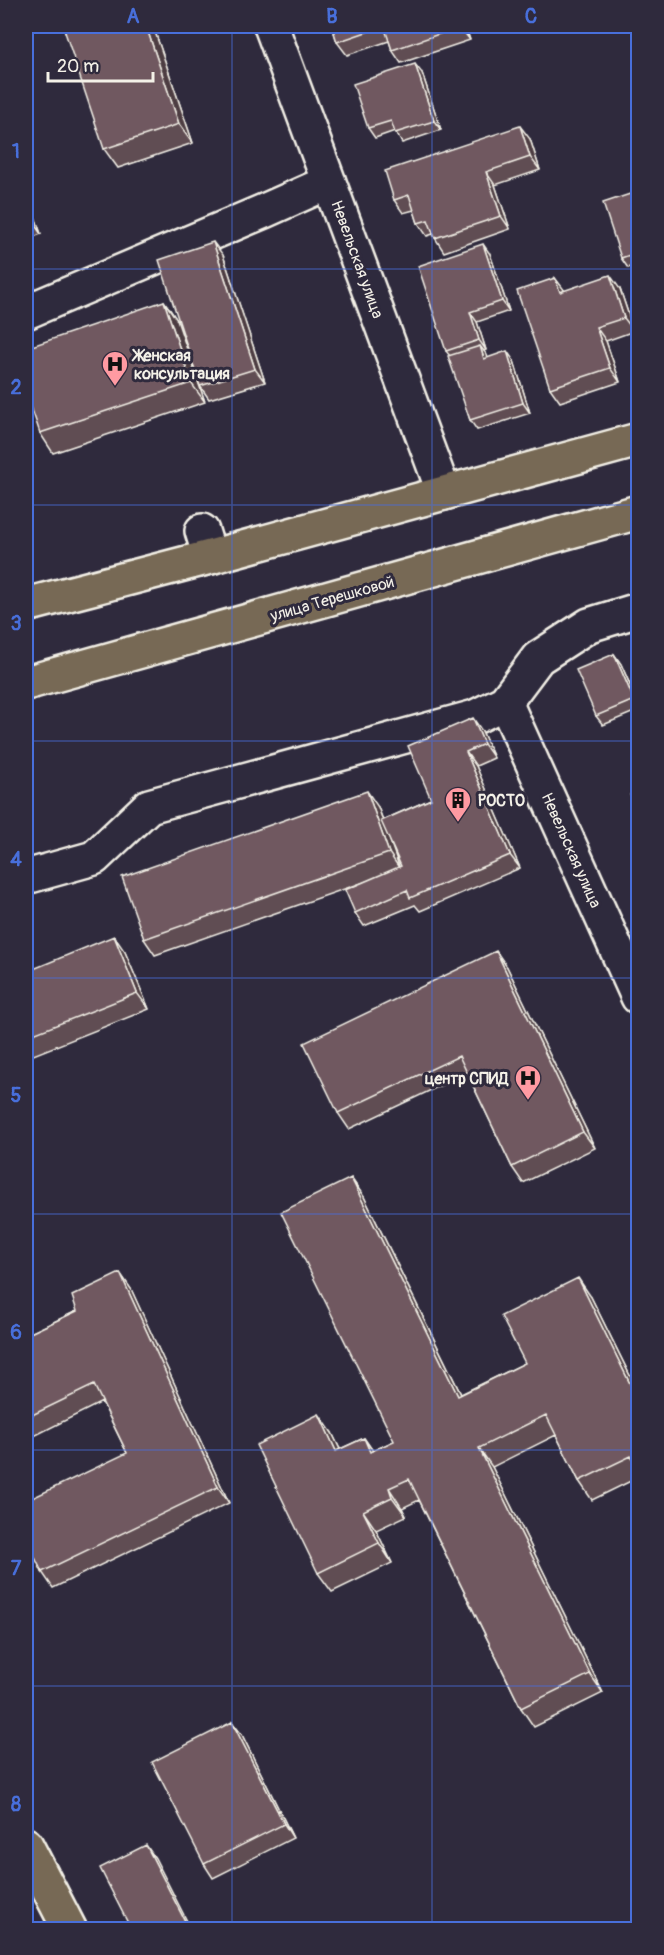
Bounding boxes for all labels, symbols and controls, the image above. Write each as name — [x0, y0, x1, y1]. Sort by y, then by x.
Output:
text: A — [127, 4, 140, 29]
text: B — [326, 4, 338, 29]
text: C — [525, 4, 537, 29]
scale bar — [48, 45, 153, 83]
text: 20 m — [57, 55, 99, 78]
text: 1 — [12, 139, 20, 164]
street label: Невельская улица — [326, 198, 388, 321]
place label: Женская консультация — [131, 346, 230, 384]
hospital icon: Женская консультация — [100, 349, 130, 387]
text: 2 — [10, 375, 22, 400]
street label: улица Терешковой — [267, 572, 396, 626]
text: 3 — [10, 611, 22, 636]
building icon: РОСТО — [443, 785, 473, 823]
street label: Невельская улица — [537, 790, 605, 911]
place label: РОСТО — [478, 791, 525, 811]
text: 4 — [10, 847, 22, 872]
hospital icon: центр СПИД — [513, 1063, 543, 1101]
place label: центр СПИД — [424, 1069, 509, 1089]
text: 5 — [11, 1083, 22, 1108]
text: 6 — [10, 1320, 22, 1345]
text: 7 — [11, 1556, 22, 1581]
text: 8 — [11, 1792, 21, 1817]

